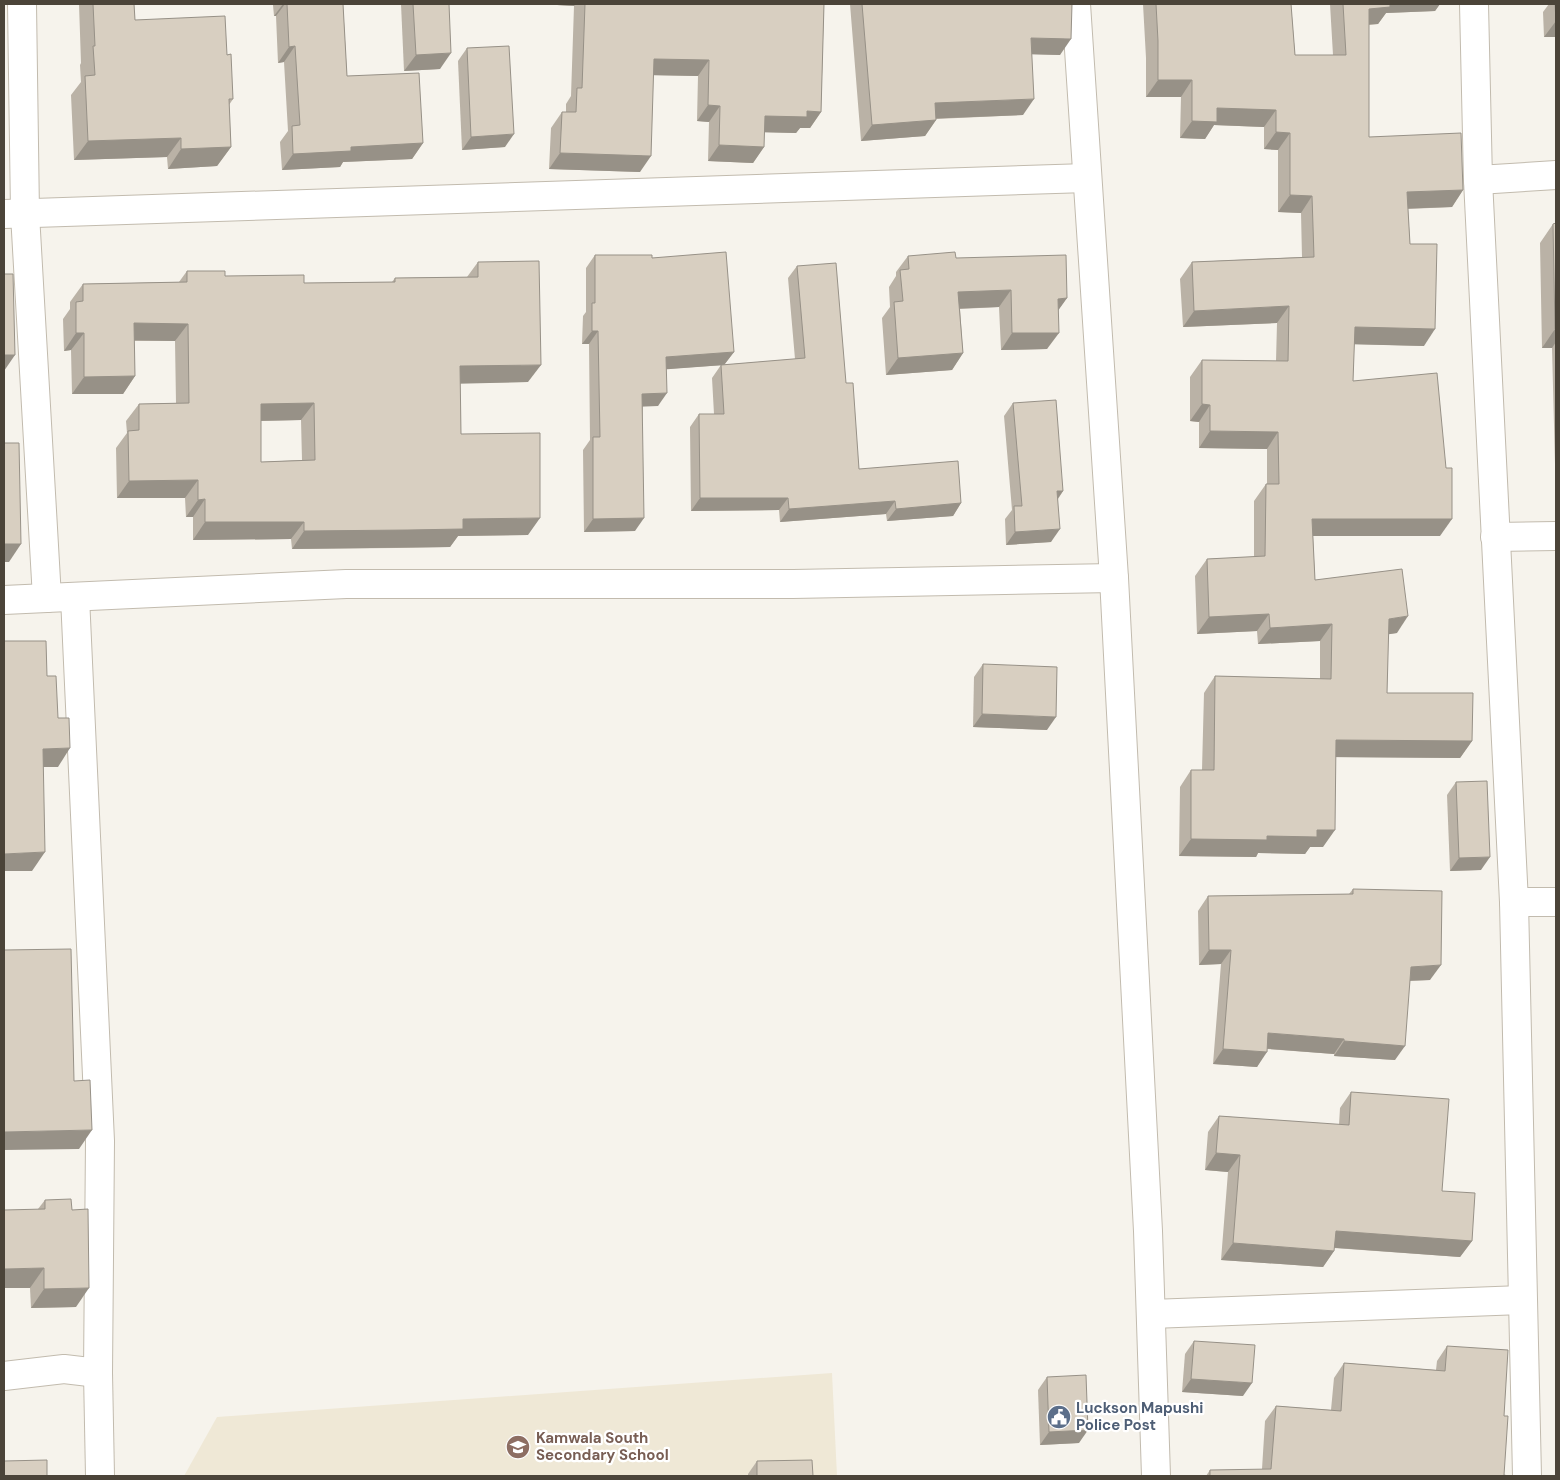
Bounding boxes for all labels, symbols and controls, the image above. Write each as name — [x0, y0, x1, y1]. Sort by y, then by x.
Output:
place label: Luckson Mapushi Police Post — [1076, 1398, 1203, 1435]
public building icon: Luckson Mapushi Police Post — [1046, 1404, 1072, 1430]
place label: Kamwala South Secondary School — [536, 1428, 669, 1465]
school or university icon: Kamwala South Secondary School — [505, 1434, 531, 1460]

